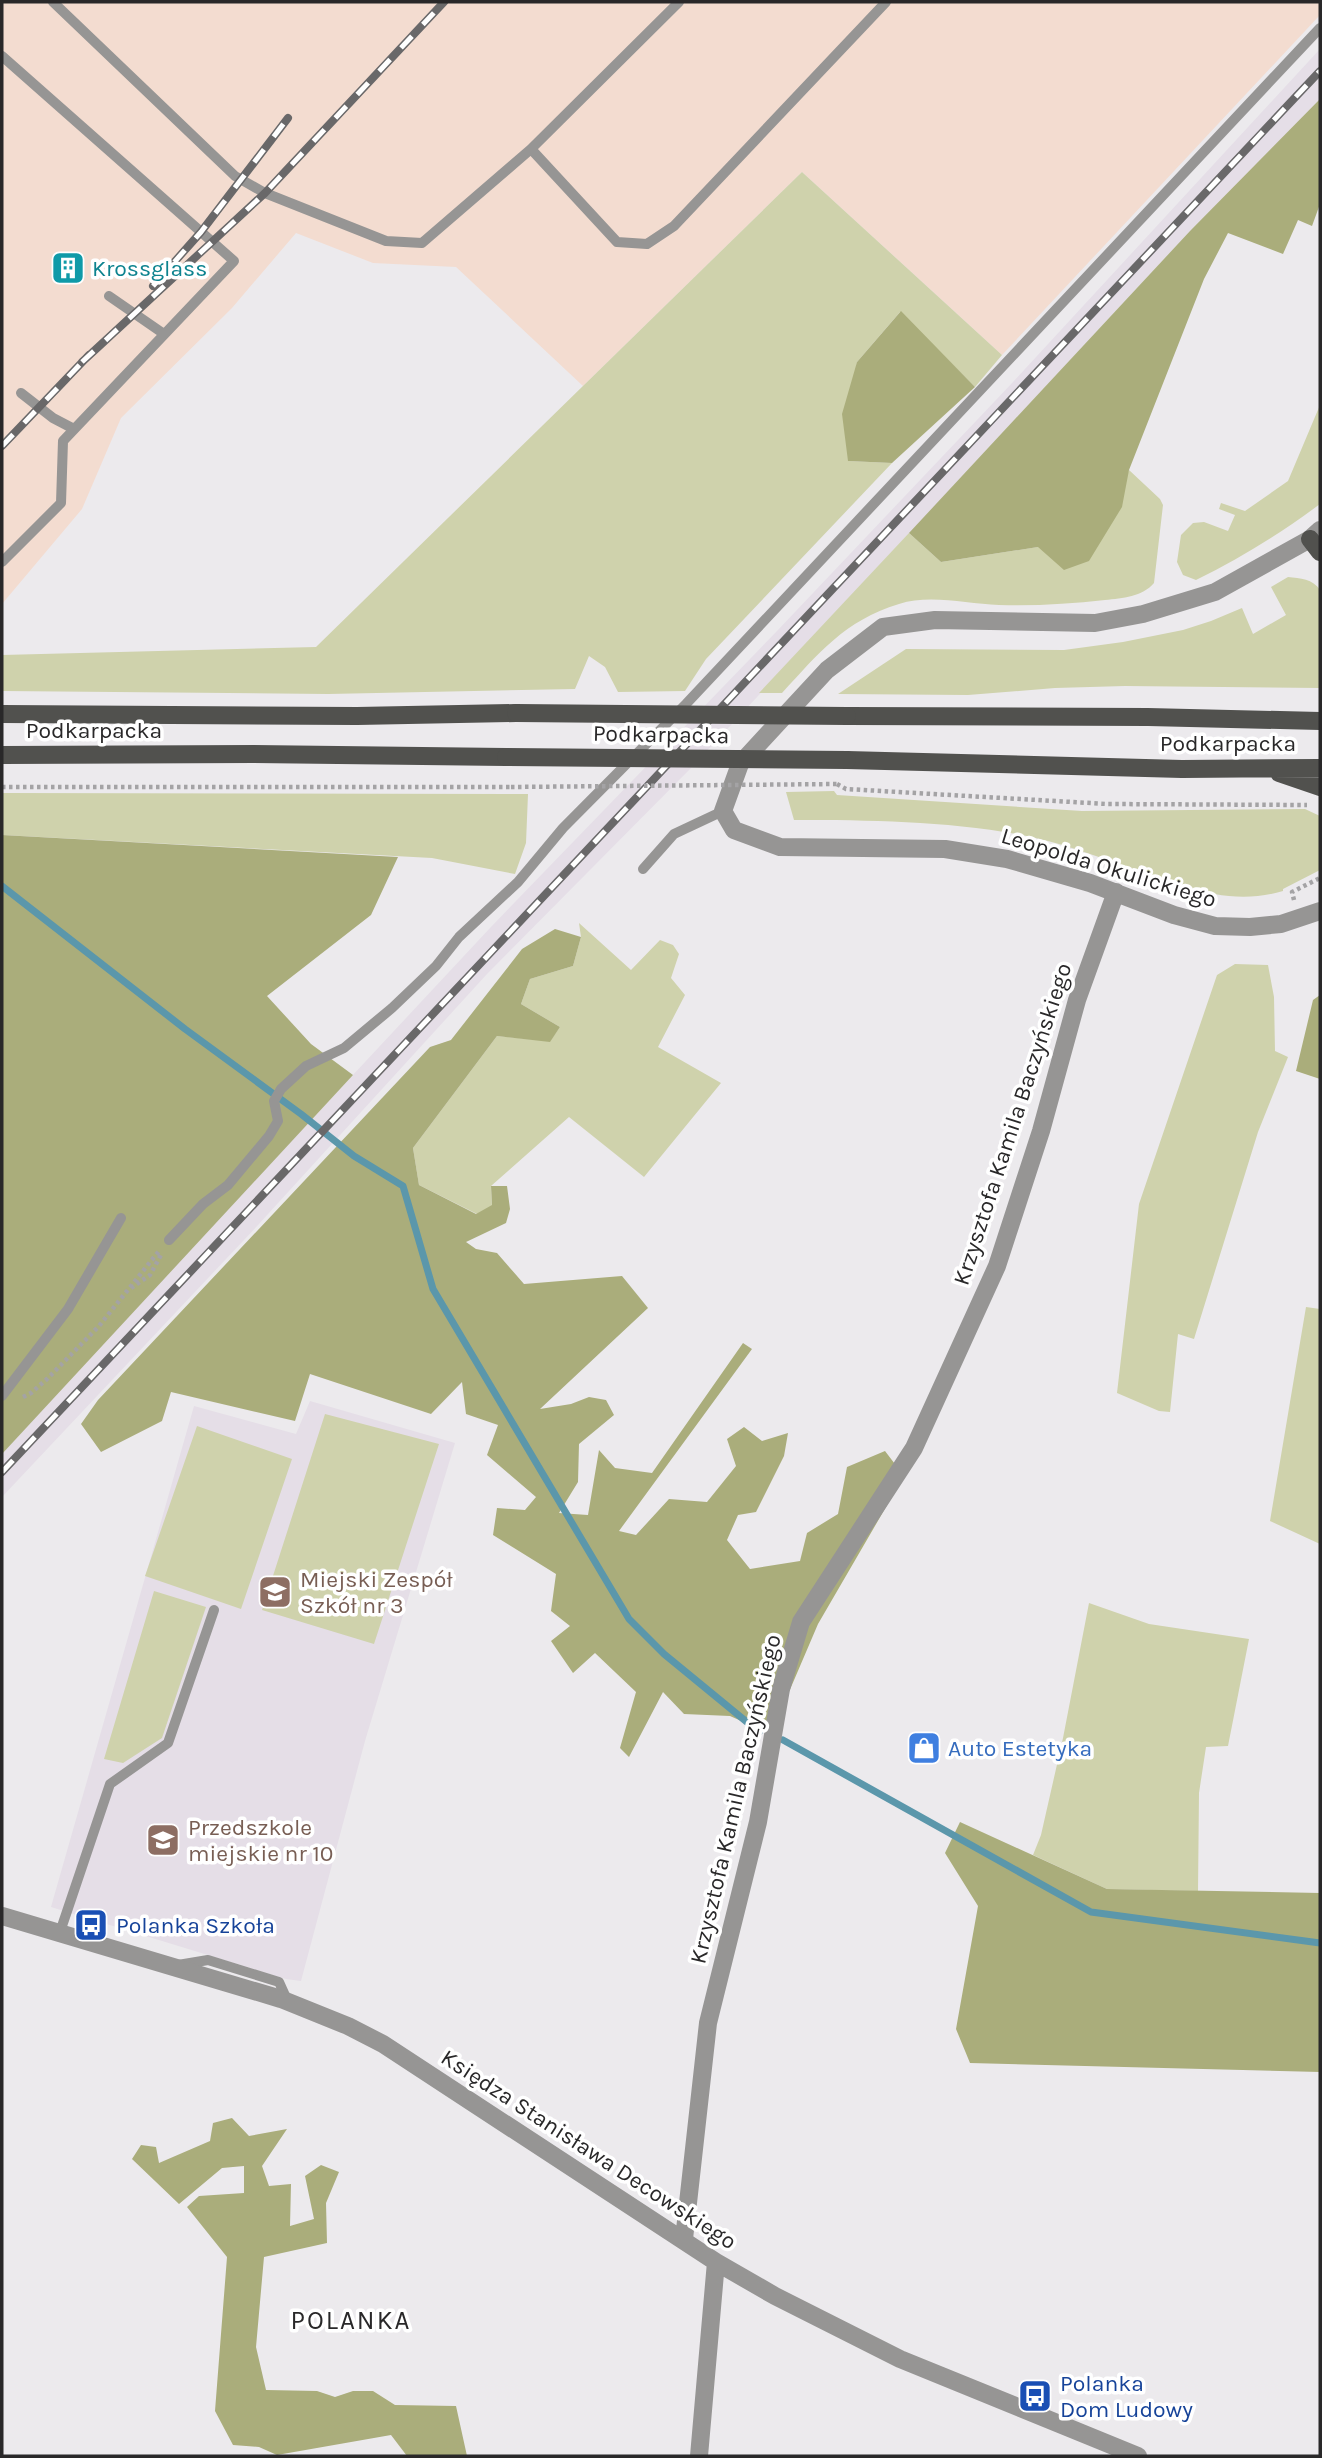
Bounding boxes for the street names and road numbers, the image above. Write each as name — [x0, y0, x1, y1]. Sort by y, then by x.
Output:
street label: Podkarpacka — [26, 717, 162, 744]
street label: Podkarpacka — [593, 720, 729, 749]
street label: Podkarpacka — [1160, 730, 1296, 757]
street label: Leopolda Okulickiego — [998, 822, 1220, 913]
street label: Krzysztofa Kamila Baczyńskiego — [948, 960, 1077, 1289]
street label: Krzysztofa Kamila Baczyńskiego — [684, 1632, 787, 1966]
street label: Księdza Stanisława Decowskiego — [436, 2044, 741, 2255]

